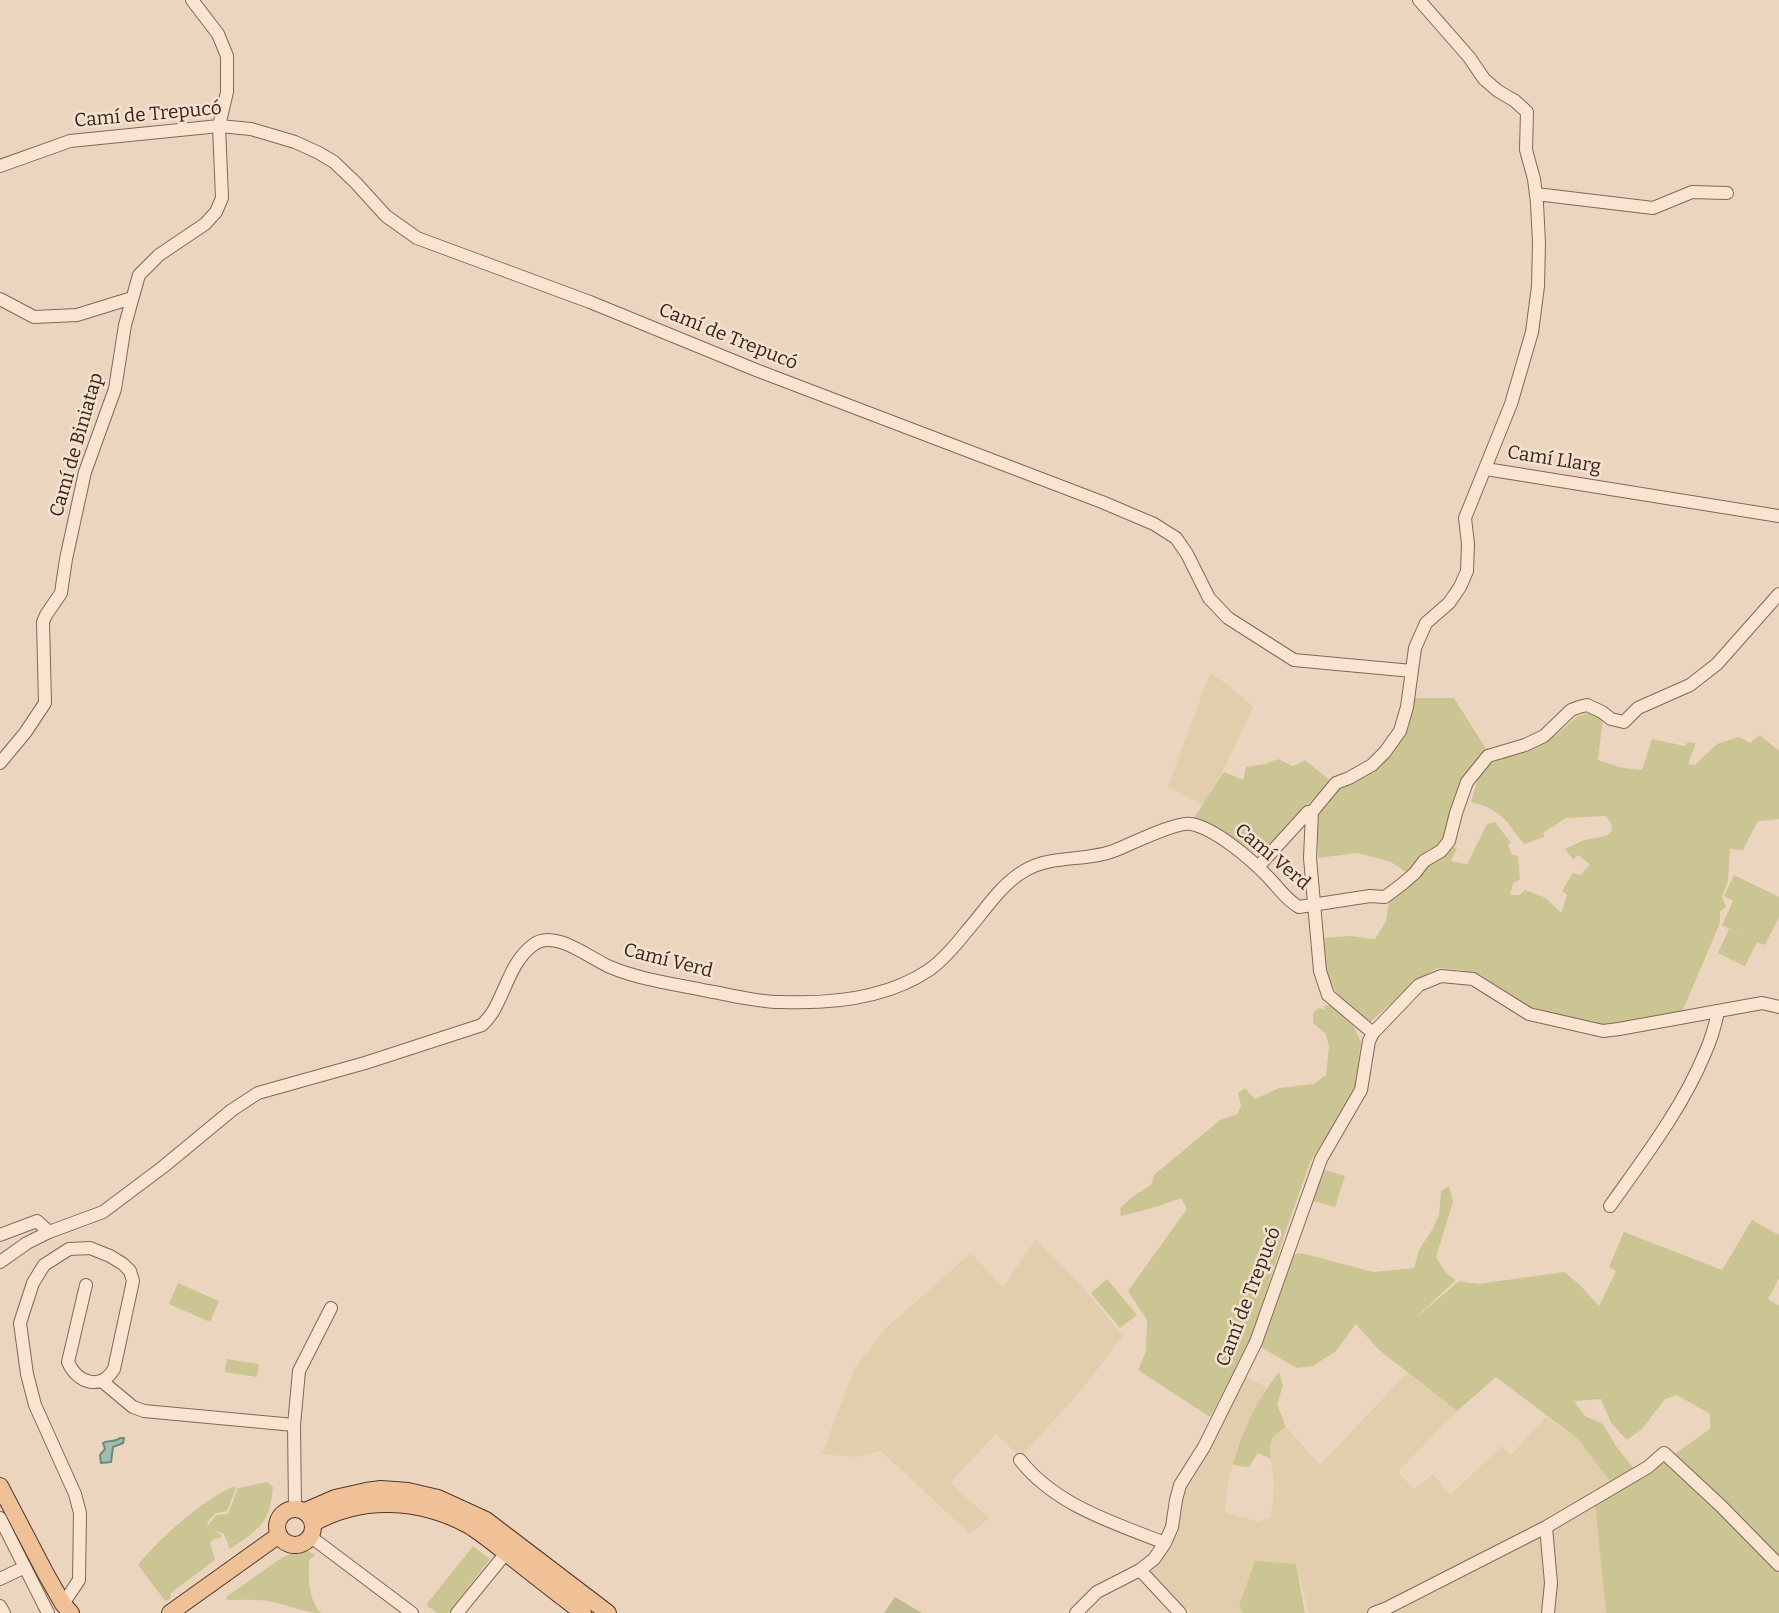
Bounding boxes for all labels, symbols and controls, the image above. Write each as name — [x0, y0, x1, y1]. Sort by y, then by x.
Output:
street label: Camí de Trepucó — [73, 97, 223, 133]
street label: Camí de Trepucó — [655, 299, 801, 375]
street label: Camí de Biniatap — [45, 370, 109, 520]
street label: Camí Llarg — [1505, 441, 1603, 479]
street label: Camí Verd — [1230, 819, 1314, 895]
street label: Camí Verd — [621, 939, 715, 983]
street label: Camí de Trepucó — [1212, 1224, 1286, 1370]

